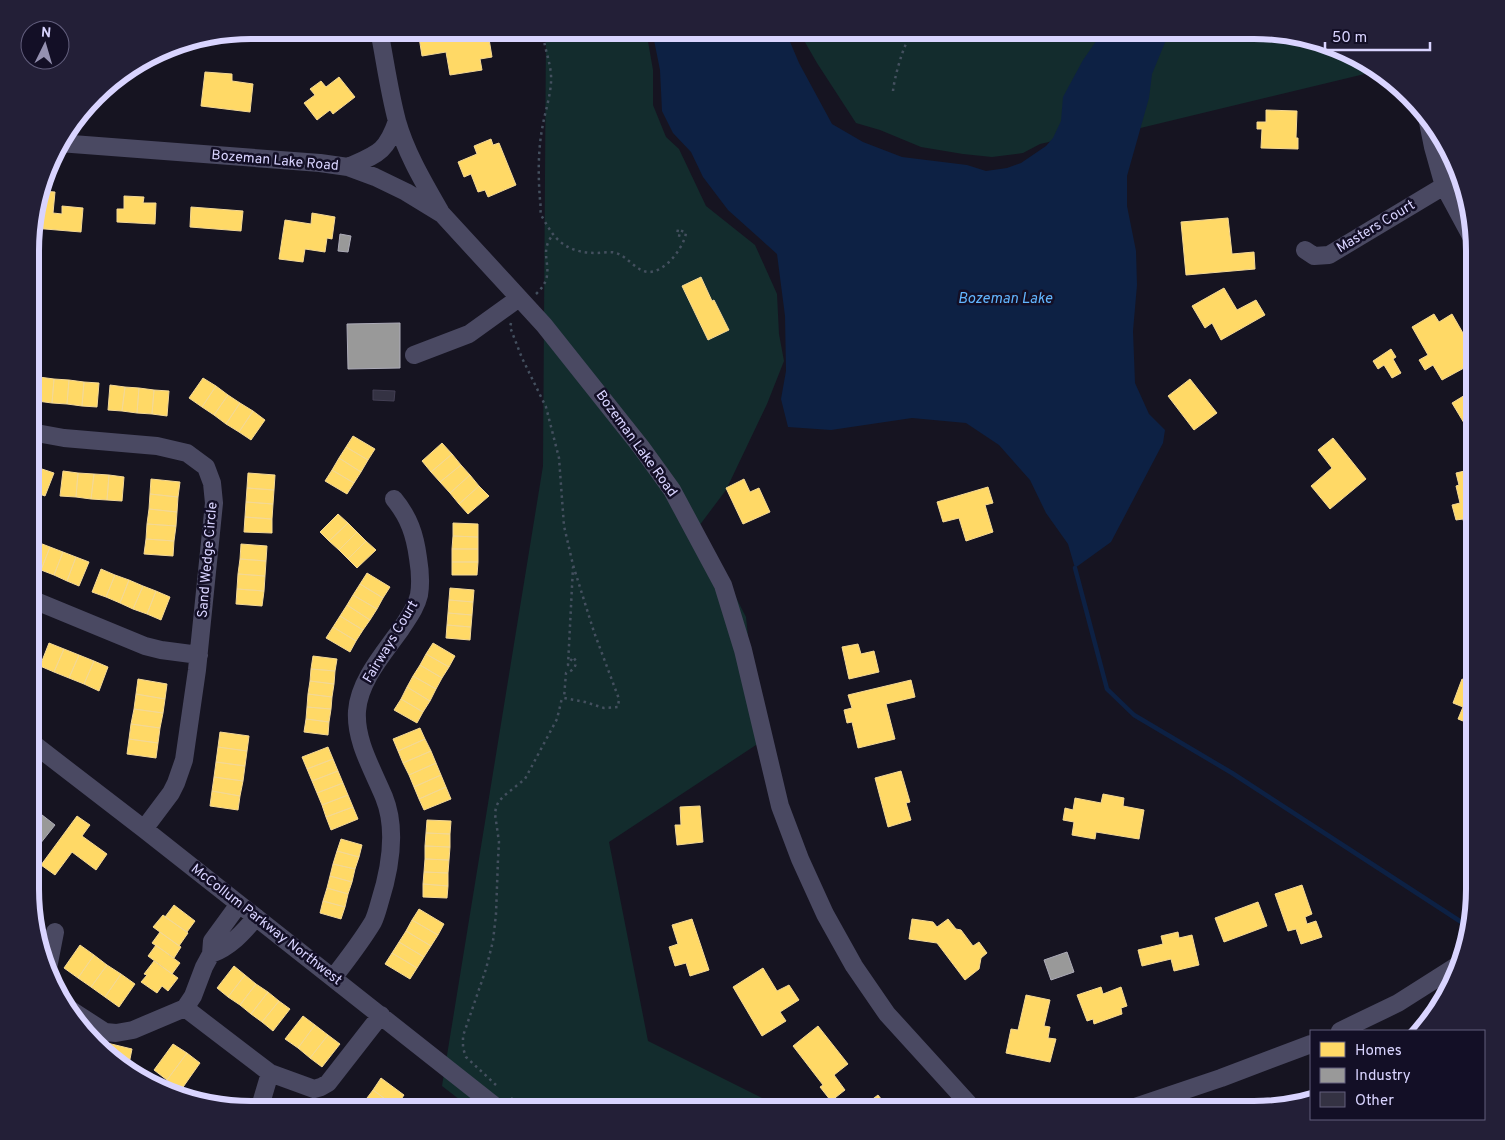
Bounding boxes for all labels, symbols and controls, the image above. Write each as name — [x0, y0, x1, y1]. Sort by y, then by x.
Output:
north arrow — [20, 20, 70, 70]
scale bar — [1325, 20, 1430, 52]
text: N — [40, 25, 52, 42]
text: 50 m — [1332, 29, 1367, 48]
street label: Bozeman Lake Road — [211, 147, 339, 175]
street label: Masters Court — [1334, 197, 1418, 257]
water label: Bozeman Lake — [958, 290, 1052, 309]
street label: Bozeman Lake Road — [592, 387, 680, 501]
street label: Sand Wedge Circle — [194, 501, 222, 619]
street label: Fairways Court — [360, 598, 422, 686]
street label: McCollum Parkway Northwest — [187, 861, 345, 989]
legend — [1310, 1030, 1485, 1120]
text: Homes — [1355, 1042, 1402, 1061]
text: Industry — [1355, 1067, 1411, 1086]
text: Other — [1355, 1092, 1394, 1111]

